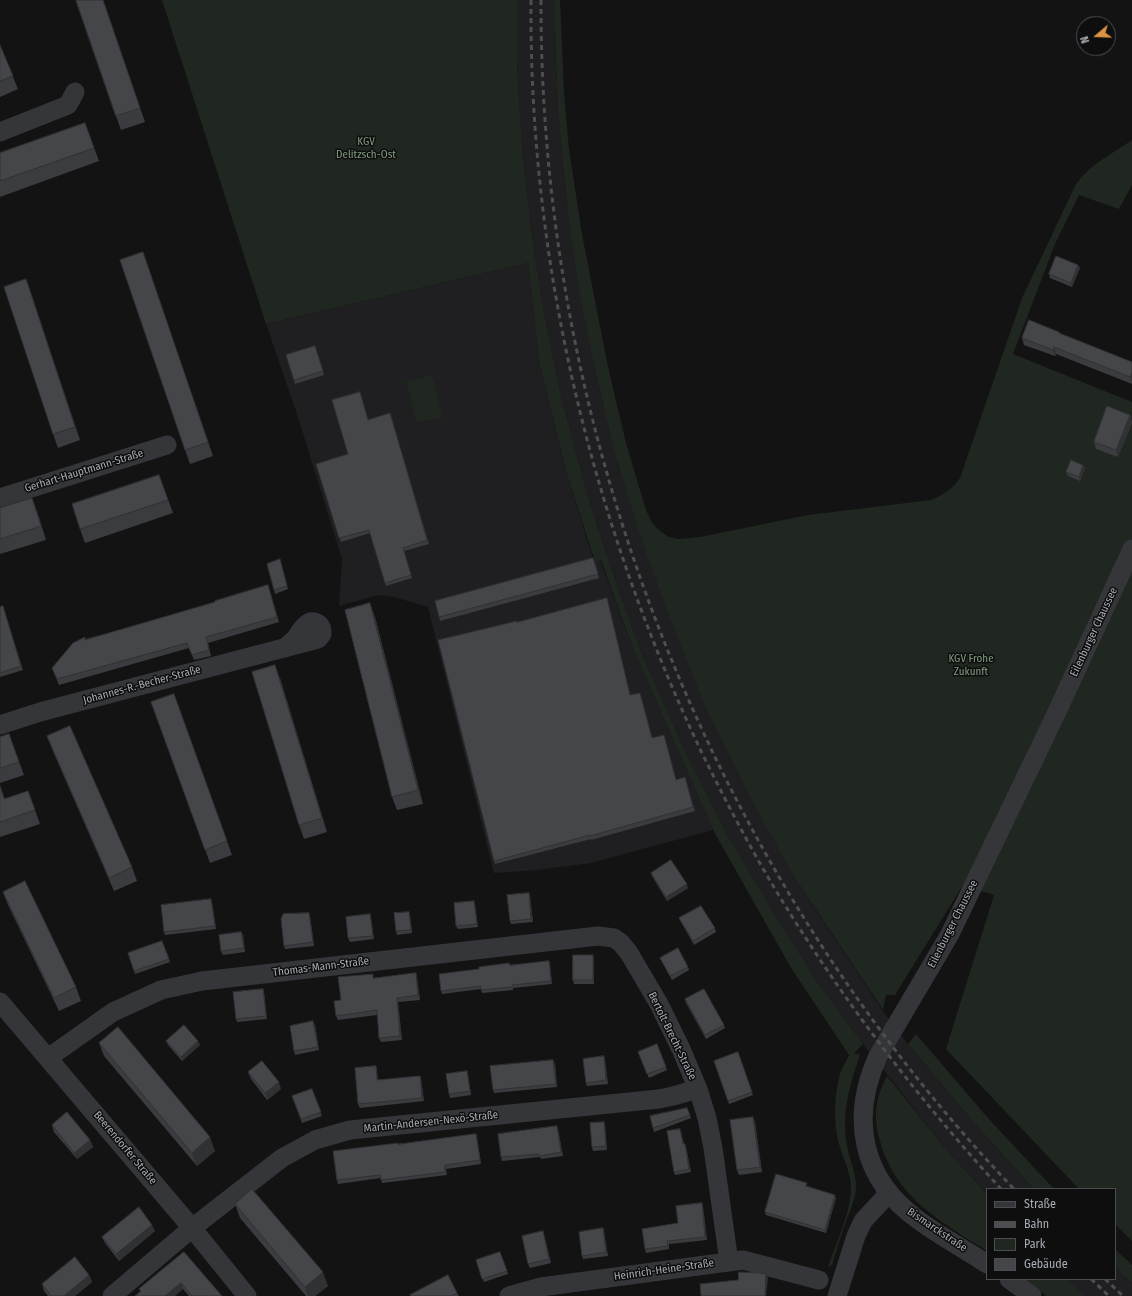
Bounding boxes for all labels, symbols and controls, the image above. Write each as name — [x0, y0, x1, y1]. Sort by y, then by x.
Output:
north arrow — [1076, 16, 1116, 56]
text: N — [1078, 35, 1092, 45]
park label: KGV Delitzsch-Ost — [336, 135, 396, 161]
street label: Gerhart-Hauptmann-Straße — [23, 447, 145, 495]
street label: Eilenburger Chaussee — [1068, 585, 1120, 679]
park label: KGV Frohe Zukunft — [948, 652, 994, 678]
street label: Johannes-R.-Becher-Straße — [82, 663, 202, 707]
street label: Eilenburger Chaussee — [925, 878, 981, 970]
street label: Thomas-Mann-Straße — [272, 955, 370, 979]
street label: Bertolt-Brecht-Straße — [645, 990, 699, 1082]
street label: Martin-Andersen-Nexö-Straße — [363, 1108, 499, 1136]
street label: Beerendorfer Straße — [91, 1109, 159, 1187]
legend — [986, 1188, 1116, 1280]
text: Straße — [1024, 1197, 1056, 1211]
street label: Bismarckstraße — [905, 1205, 969, 1255]
text: Bahn — [1024, 1217, 1049, 1231]
text: Park — [1024, 1237, 1045, 1251]
street label: Heinrich-Heine-Straße — [613, 1256, 715, 1284]
text: Gebäude — [1024, 1257, 1068, 1271]

